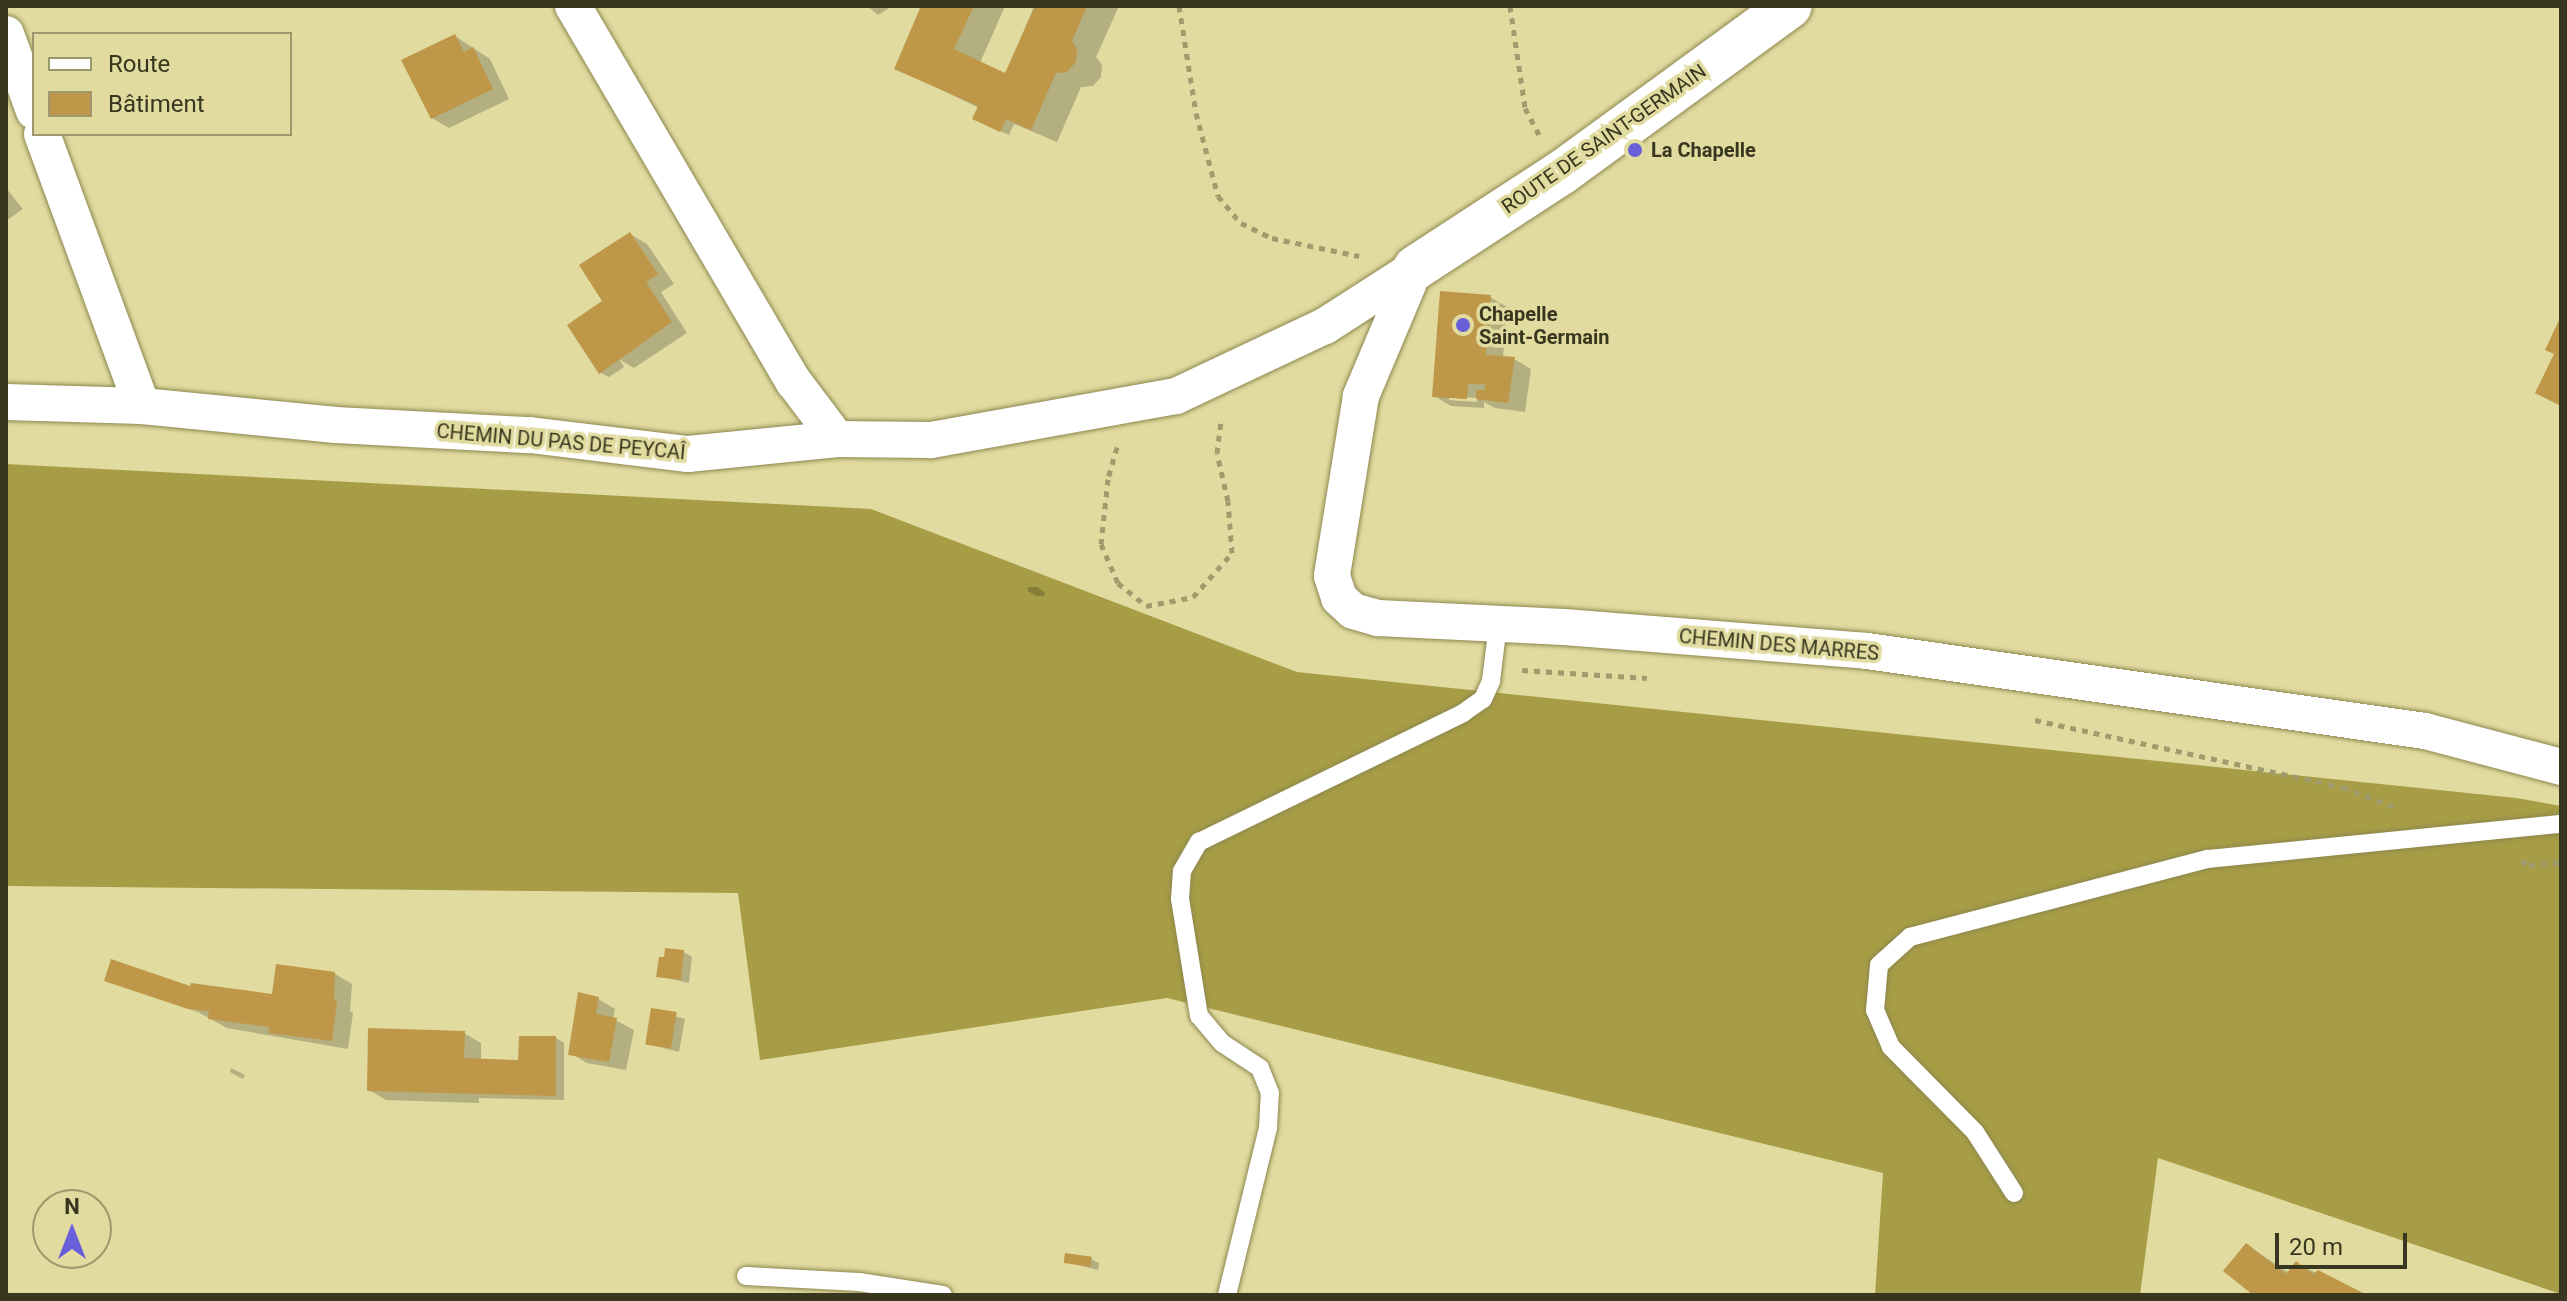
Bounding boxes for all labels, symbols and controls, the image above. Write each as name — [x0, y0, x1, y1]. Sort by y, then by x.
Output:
legend — [32, 32, 292, 136]
text: Route — [108, 50, 170, 78]
street label: ROUTE DE SAINT-GERMAIN — [1497, 59, 1711, 219]
text: Bâtiment — [108, 90, 205, 118]
place label: La Chapelle — [1651, 138, 1756, 162]
marker: La Chapelle — [1626, 141, 1644, 159]
place label: Chapelle Saint-Germain — [1479, 302, 1609, 349]
marker: Chapelle Saint-Germain — [1454, 316, 1472, 334]
street label: CHEMIN DU PAS DE PEYCAÎ — [436, 419, 686, 465]
street label: CHEMIN DES MARRES — [1678, 624, 1880, 666]
north arrow — [32, 1189, 112, 1269]
text: N — [64, 1194, 80, 1219]
scale bar — [2279, 1217, 2411, 1267]
text: 20 m — [2289, 1233, 2343, 1261]

